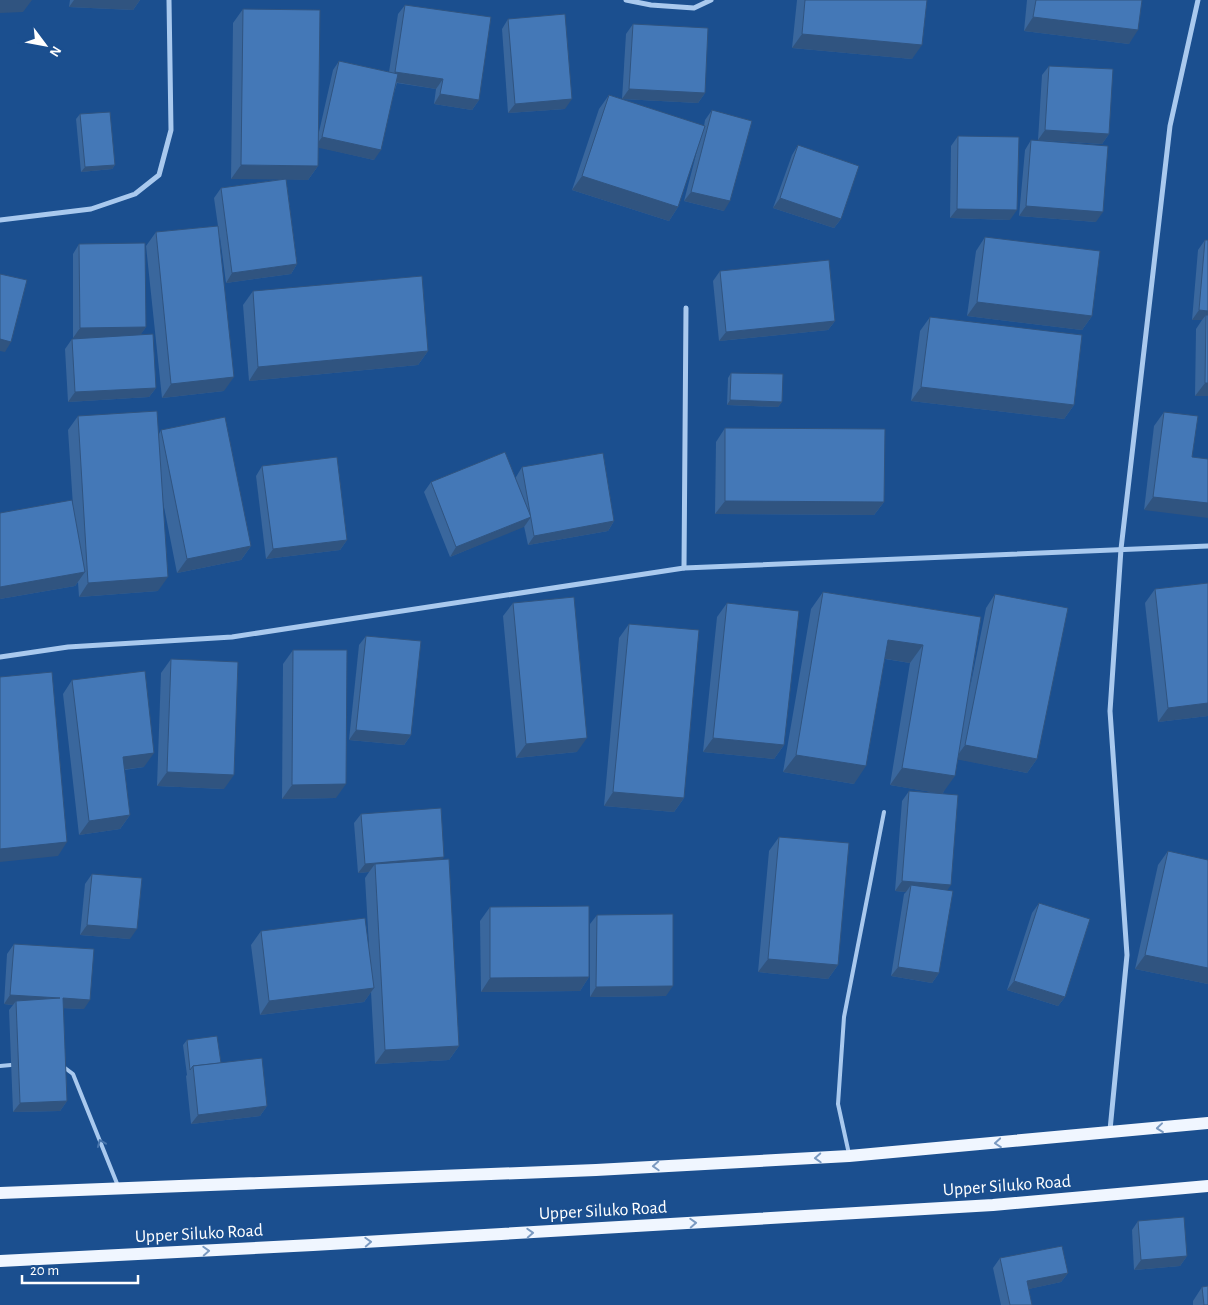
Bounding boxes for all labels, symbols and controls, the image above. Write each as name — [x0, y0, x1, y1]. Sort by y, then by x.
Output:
north arrow — [20, 20, 70, 70]
text: N — [47, 44, 64, 59]
one-way arrow — [1155, 1122, 1163, 1133]
one-way arrow — [993, 1137, 1001, 1148]
one-way arrow — [96, 1139, 107, 1148]
one-way arrow — [814, 1152, 822, 1163]
one-way arrow — [652, 1161, 660, 1172]
street label: Upper Siluko Road — [942, 1173, 1072, 1199]
street label: Upper Siluko Road — [538, 1199, 668, 1223]
one-way arrow — [689, 1218, 697, 1229]
street label: Upper Siluko Road — [134, 1222, 264, 1246]
one-way arrow — [527, 1227, 535, 1238]
one-way arrow — [365, 1237, 373, 1248]
one-way arrow — [202, 1245, 210, 1256]
scale bar — [22, 1252, 139, 1284]
text: 20 m — [30, 1263, 59, 1278]

